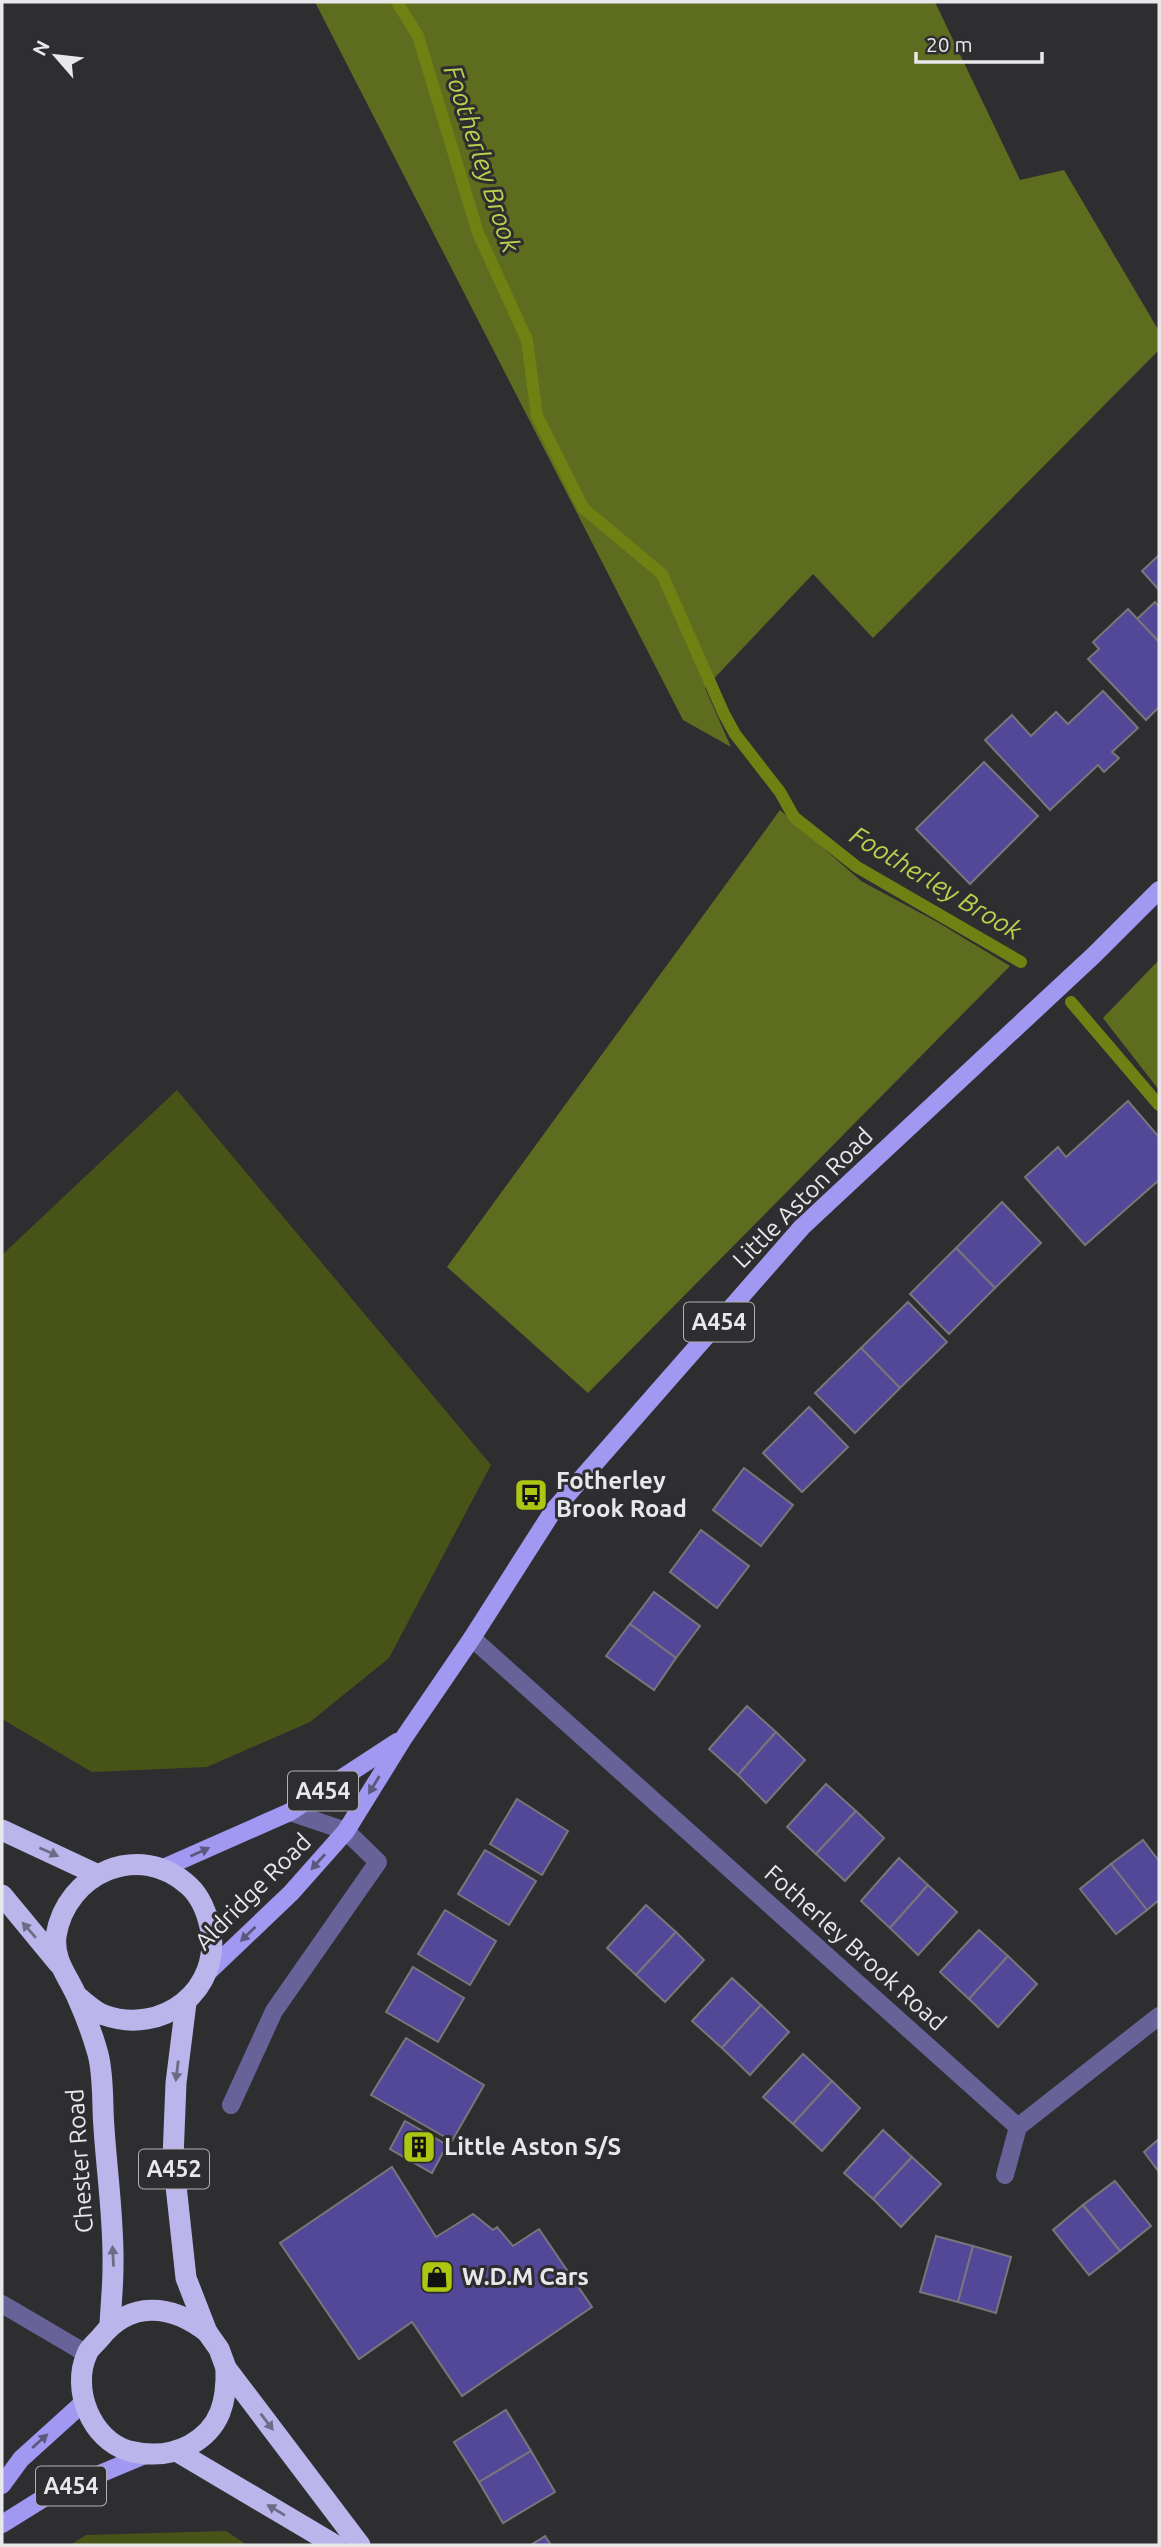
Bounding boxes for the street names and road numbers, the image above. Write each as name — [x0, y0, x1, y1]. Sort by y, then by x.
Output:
street label: Little Aston Road — [727, 1122, 878, 1273]
road number: A454 — [684, 1302, 754, 1342]
road number: A454 — [288, 1772, 358, 1811]
street label: Aldridge Road — [189, 1828, 316, 1955]
street label: Fotherley Brook Road — [759, 1859, 951, 2036]
street label: Chester Road — [61, 2088, 98, 2234]
road number: A452 — [139, 2150, 209, 2188]
road number: A454 — [36, 2466, 106, 2506]

